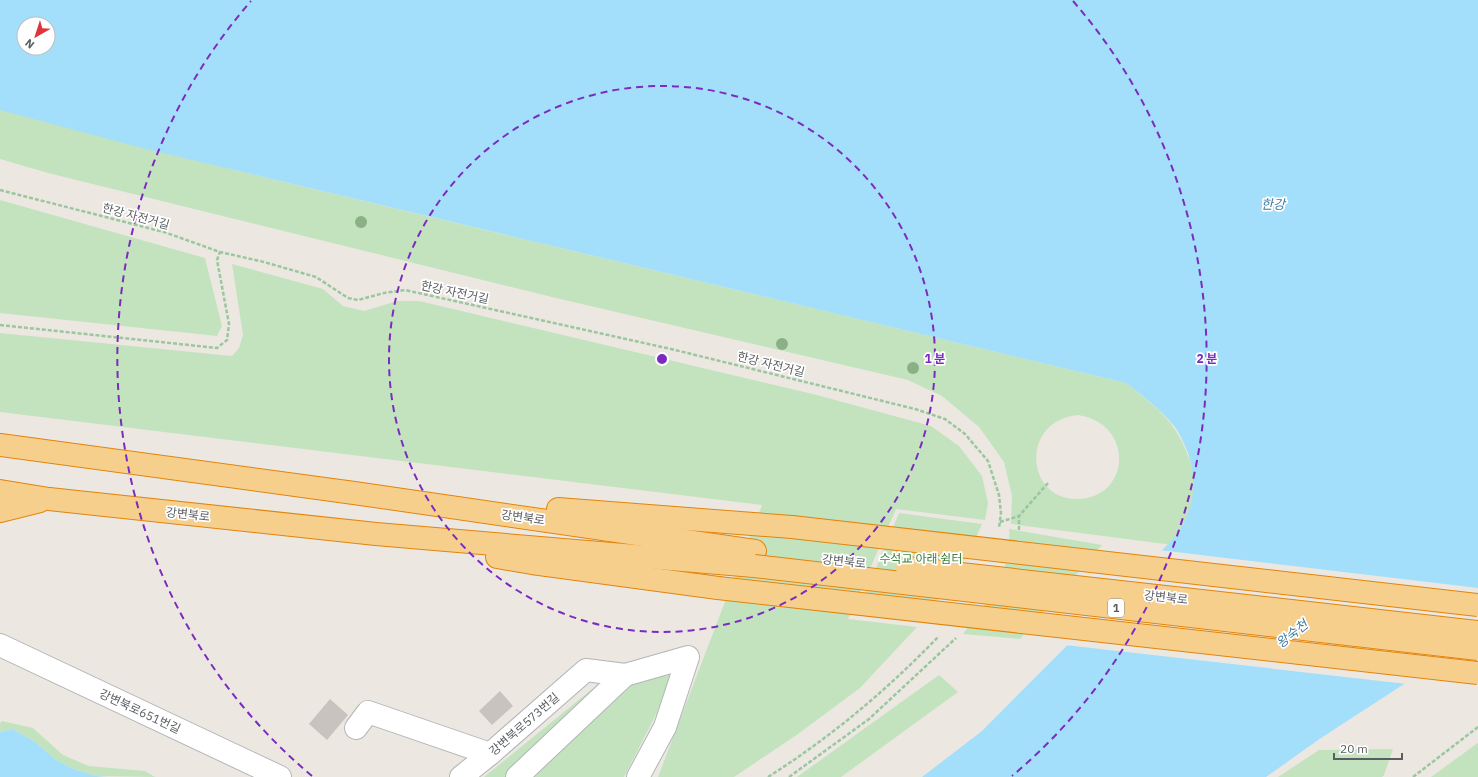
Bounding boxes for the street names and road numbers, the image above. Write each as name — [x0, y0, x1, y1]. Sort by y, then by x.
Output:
street label: 한강 자전거길 — [101, 200, 171, 232]
street label: 한강 자전거길 — [420, 277, 490, 307]
street label: 한강 자전거길 — [736, 348, 806, 380]
street label: 강변북로 — [165, 504, 211, 524]
street label: 강변북로 — [500, 506, 546, 528]
street label: 강변북로 — [821, 551, 867, 571]
street label: 강변북로 — [1143, 587, 1189, 607]
road number: 1 — [1108, 599, 1124, 617]
street label: 강변북로651번길 — [97, 686, 183, 736]
street label: 강변북로573번길 — [486, 690, 562, 758]

